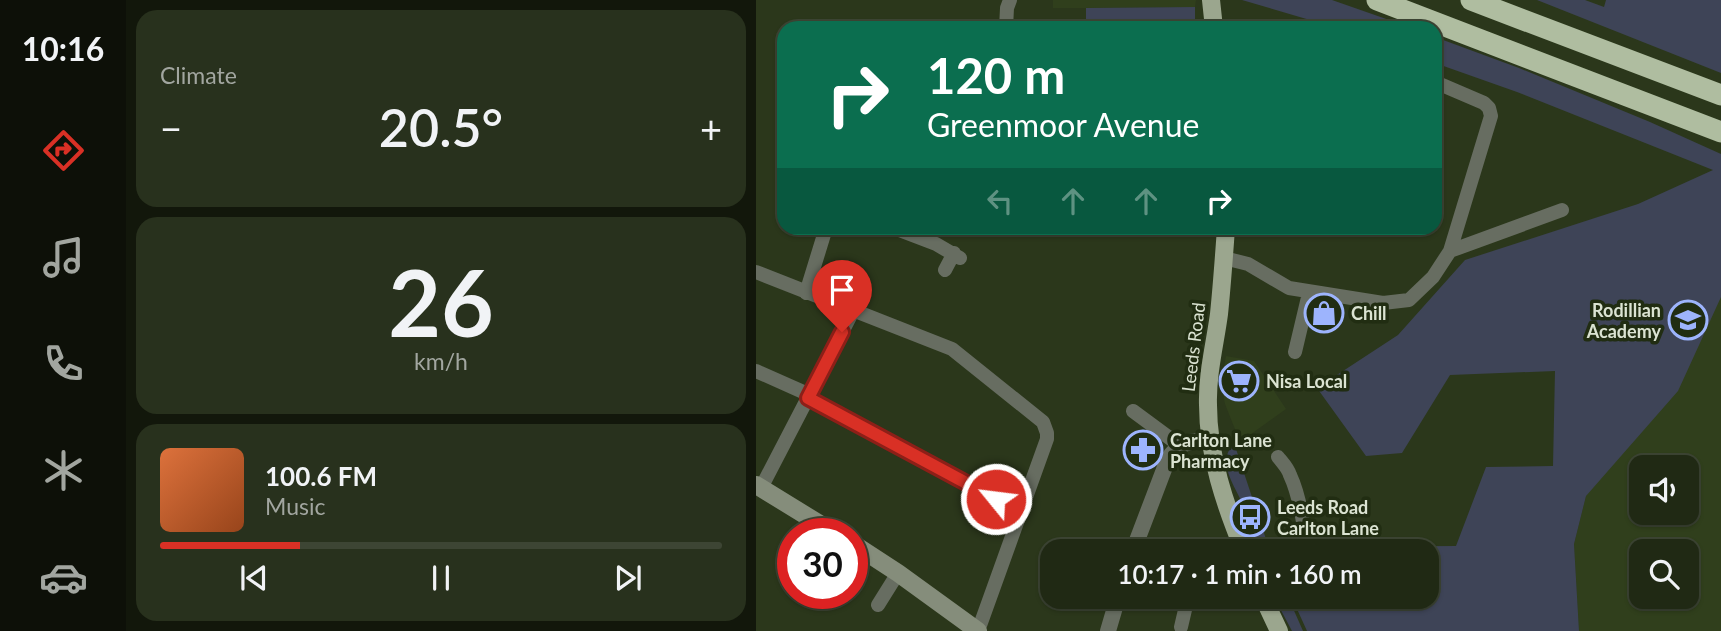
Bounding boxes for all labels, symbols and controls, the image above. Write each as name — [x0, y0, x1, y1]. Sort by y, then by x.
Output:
text: 10:16 — [22, 29, 104, 68]
text: 120 m — [927, 46, 1065, 104]
icon: right — [812, 49, 903, 140]
text: Climate — [160, 61, 237, 89]
text: 20.5° — [379, 96, 503, 158]
text: − — [160, 105, 182, 151]
text: + — [700, 105, 722, 151]
text: Greenmoor Avenue — [927, 105, 1199, 144]
icon: directions — [39, 126, 88, 175]
icon: left — [981, 182, 1019, 220]
icon: ahead — [1054, 182, 1092, 220]
icon: ahead — [1127, 182, 1165, 220]
icon: right — [1200, 182, 1238, 220]
icon: music — [39, 233, 88, 282]
text: 26 — [388, 247, 494, 356]
pin — [812, 260, 872, 332]
icon: arrive — [823, 271, 861, 309]
shop icon: Chill — [1303, 292, 1345, 334]
place label: Rodillian Academy — [1586, 299, 1662, 342]
school or university icon: Rodillian Academy — [1667, 299, 1709, 341]
street label: Leeds Road — [1177, 301, 1209, 393]
place label: Chill — [1351, 302, 1387, 324]
icon: phone — [39, 339, 88, 388]
text: km/h — [414, 347, 468, 375]
supermarket icon: Nisa Local — [1218, 360, 1260, 402]
place label: Nisa Local — [1266, 370, 1347, 392]
pharmacy icon: Carlton Lane Pharmacy — [1122, 429, 1164, 471]
place label: Carlton Lane Pharmacy — [1170, 429, 1272, 472]
icon: climate — [39, 446, 88, 495]
map controls — [1629, 455, 1699, 609]
button: sound — [1629, 455, 1699, 525]
text: 100.6 FM — [265, 460, 377, 492]
position arrow — [959, 462, 1033, 536]
text: Music — [265, 492, 325, 520]
bus stop icon: Leeds Road Carlton Lane — [1229, 496, 1271, 538]
place label: Leeds Road Carlton Lane — [1277, 496, 1379, 539]
speed limit sign: 30 — [777, 518, 868, 609]
button: search — [1629, 539, 1699, 609]
icon: car — [39, 553, 88, 602]
text: 10:17 · 1 min · 160 m — [1117, 558, 1362, 590]
icon: previous — [235, 559, 273, 597]
icon: pause — [422, 559, 460, 597]
icon: next — [609, 559, 647, 597]

